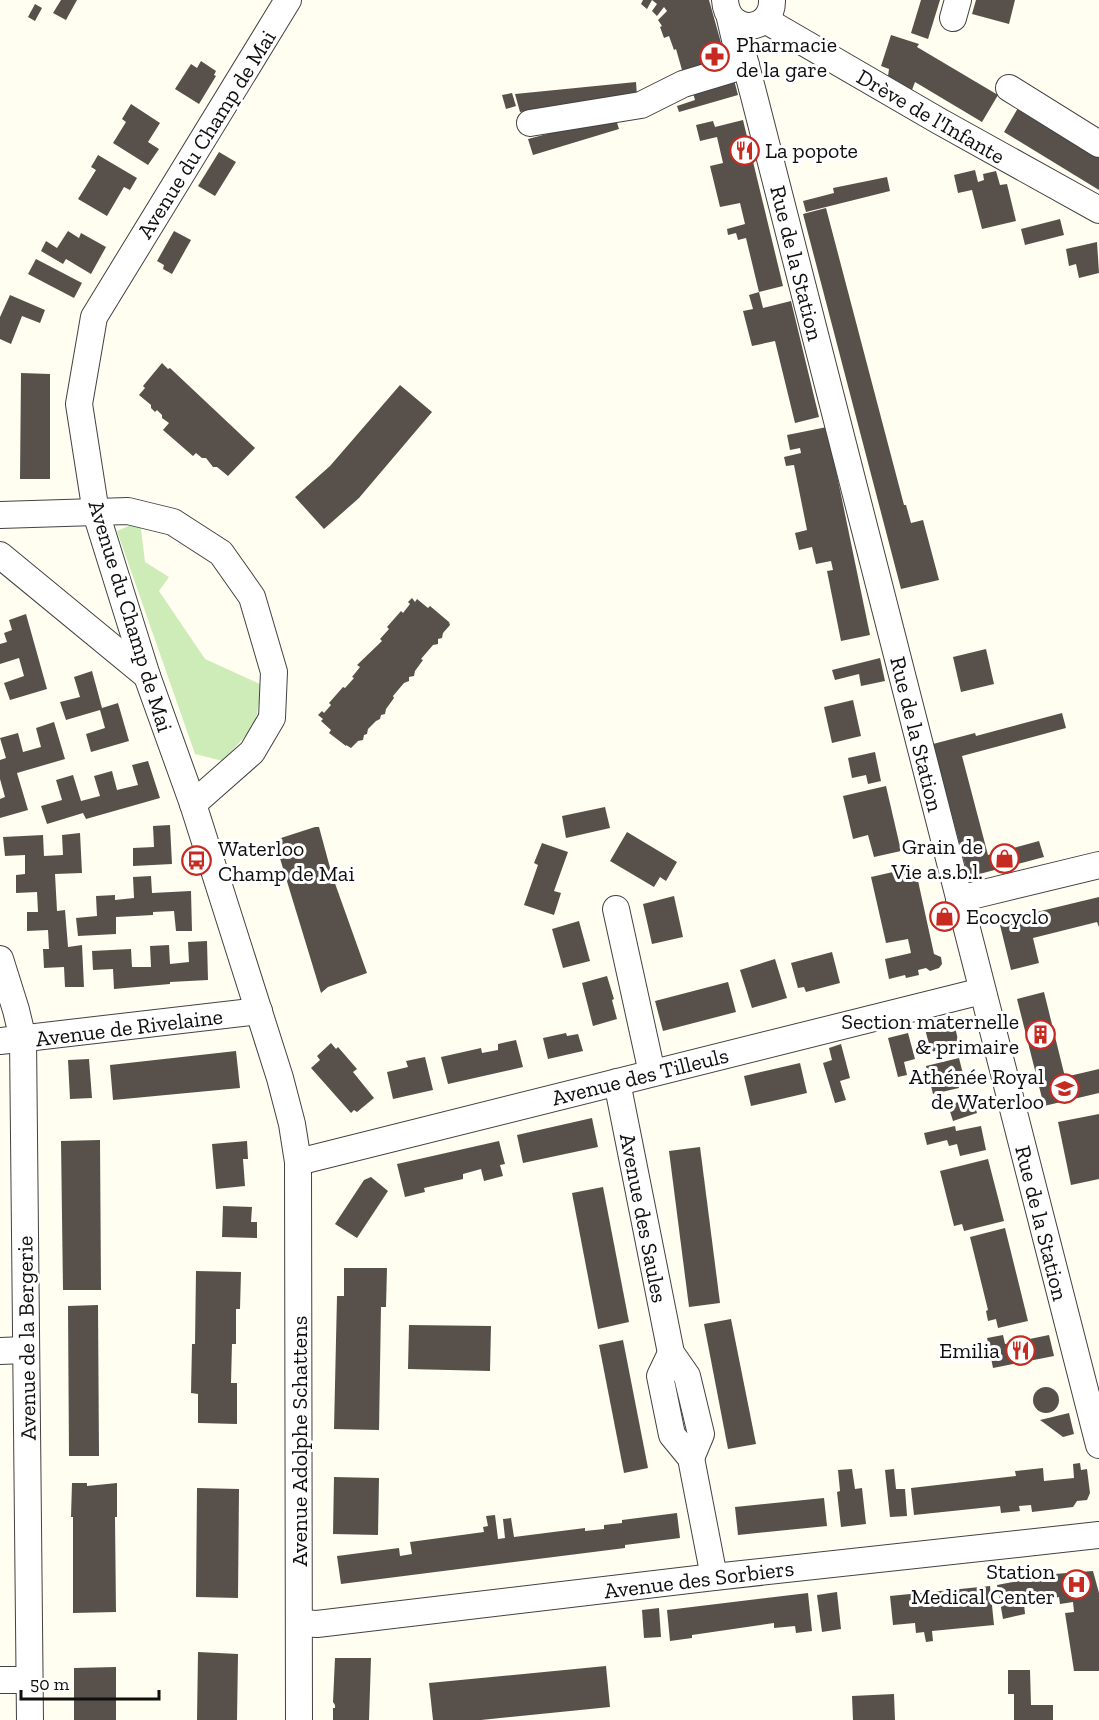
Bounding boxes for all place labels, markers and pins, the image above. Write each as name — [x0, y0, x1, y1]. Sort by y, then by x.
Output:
place label: Pharmacie de la gare — [736, 31, 837, 83]
pharmacy icon: Pharmacie de la gare — [699, 41, 731, 73]
restaurant icon: La popote — [728, 134, 760, 166]
place label: La popote — [765, 137, 858, 164]
place label: Grain de Vie a.s.b.l. — [890, 833, 983, 885]
place label: Waterloo Champ de Mai — [218, 835, 355, 887]
shop icon: Grain de Vie a.s.b.l. — [988, 843, 1020, 875]
bus stop icon: Waterloo Champ de Mai — [181, 845, 213, 877]
shop icon: Ecocyclo — [929, 900, 961, 932]
place label: Ecocyclo — [966, 903, 1049, 930]
place label: Section maternelle & primaire — [841, 1008, 1019, 1060]
building icon: Section maternelle & primaire — [1024, 1018, 1056, 1050]
place label: Athénée Royal de Waterloo — [909, 1063, 1044, 1115]
school or university icon: Athénée Royal de Waterloo — [1049, 1073, 1081, 1105]
restaurant icon: Emilia — [1005, 1334, 1037, 1366]
place label: Emilia — [939, 1337, 1000, 1364]
place label: Station Medical Center — [911, 1558, 1055, 1610]
hospital icon: Station Medical Center — [1060, 1568, 1092, 1600]

